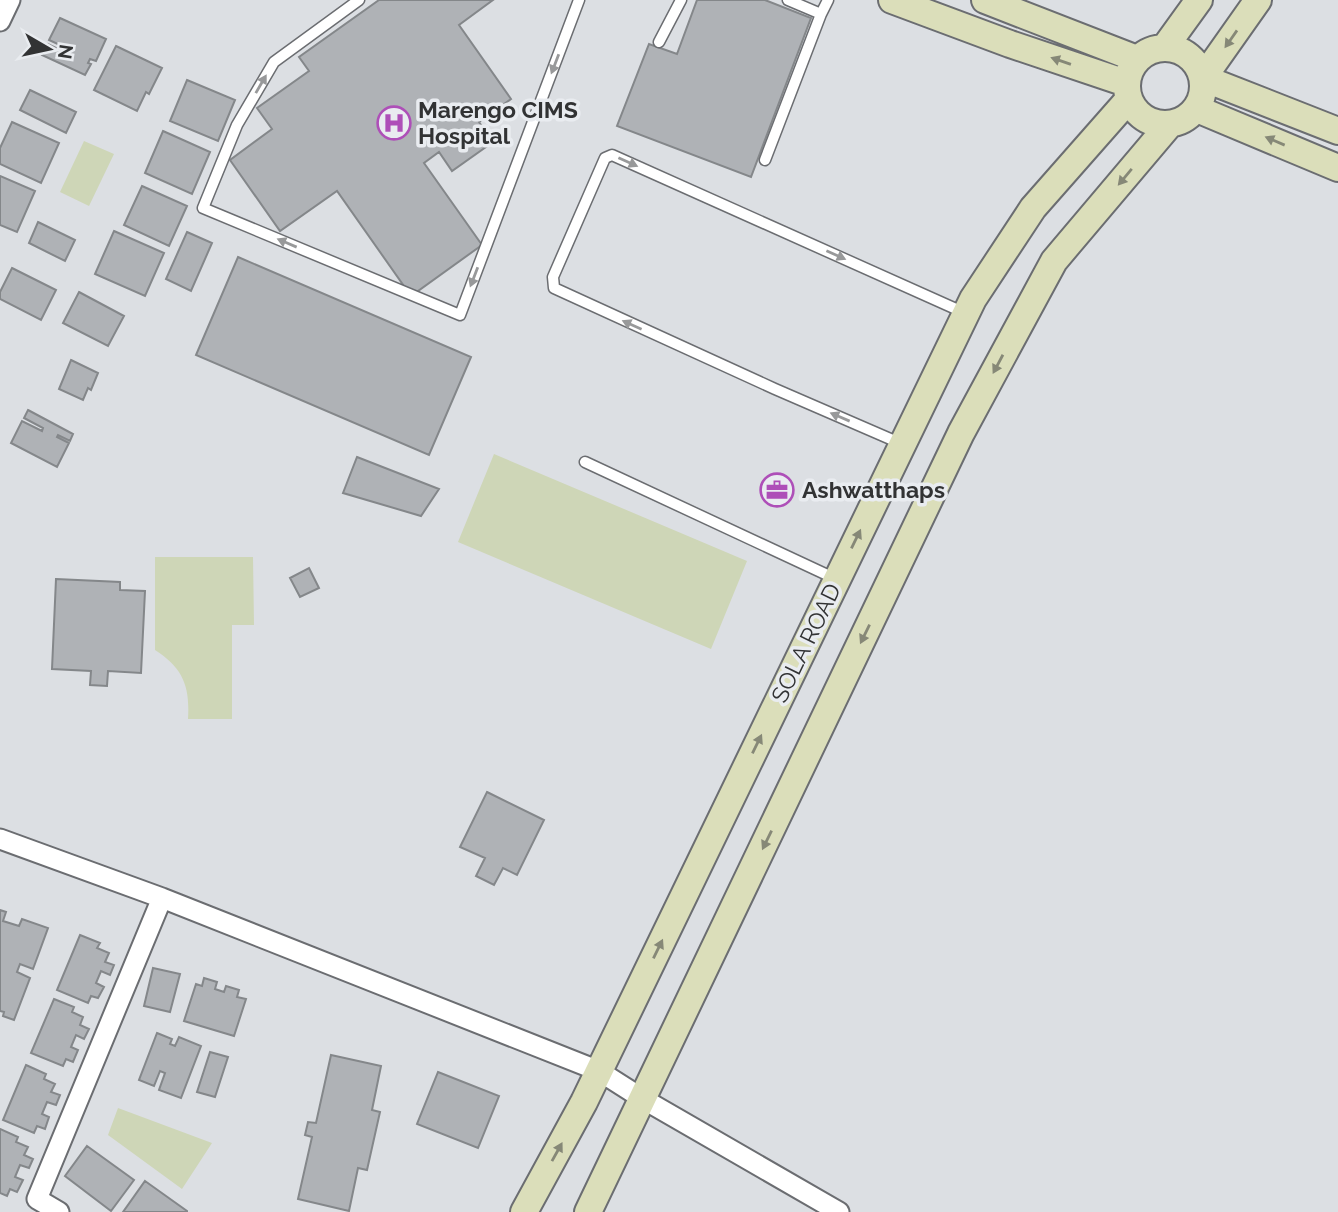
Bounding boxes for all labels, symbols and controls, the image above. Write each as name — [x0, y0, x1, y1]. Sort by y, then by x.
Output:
north arrow — [14, 14, 84, 84]
one-way arrow — [1224, 30, 1238, 48]
text: N — [54, 43, 78, 61]
one-way arrow — [549, 53, 560, 74]
one-way arrow — [1050, 55, 1071, 66]
one-way arrow — [255, 75, 267, 94]
place label: Marengo CIMS Hospital — [418, 96, 578, 149]
hospital icon: Marengo CIMS Hospital — [375, 104, 413, 142]
one-way arrow — [1264, 136, 1285, 147]
one-way arrow — [618, 156, 638, 168]
one-way arrow — [1118, 168, 1133, 185]
one-way arrow — [277, 237, 298, 248]
one-way arrow — [825, 250, 846, 261]
one-way arrow — [468, 266, 479, 287]
one-way arrow — [622, 319, 642, 331]
one-way arrow — [992, 354, 1004, 374]
one-way arrow — [830, 411, 850, 423]
office icon: Ashwatthaps — [758, 471, 796, 509]
place label: Ashwatthaps — [802, 476, 945, 503]
one-way arrow — [851, 529, 862, 549]
street label: SOLA ROAD — [765, 579, 846, 707]
one-way arrow — [860, 624, 871, 644]
one-way arrow — [752, 734, 763, 754]
one-way arrow — [762, 829, 773, 850]
one-way arrow — [653, 939, 664, 959]
one-way arrow — [551, 1142, 563, 1162]

